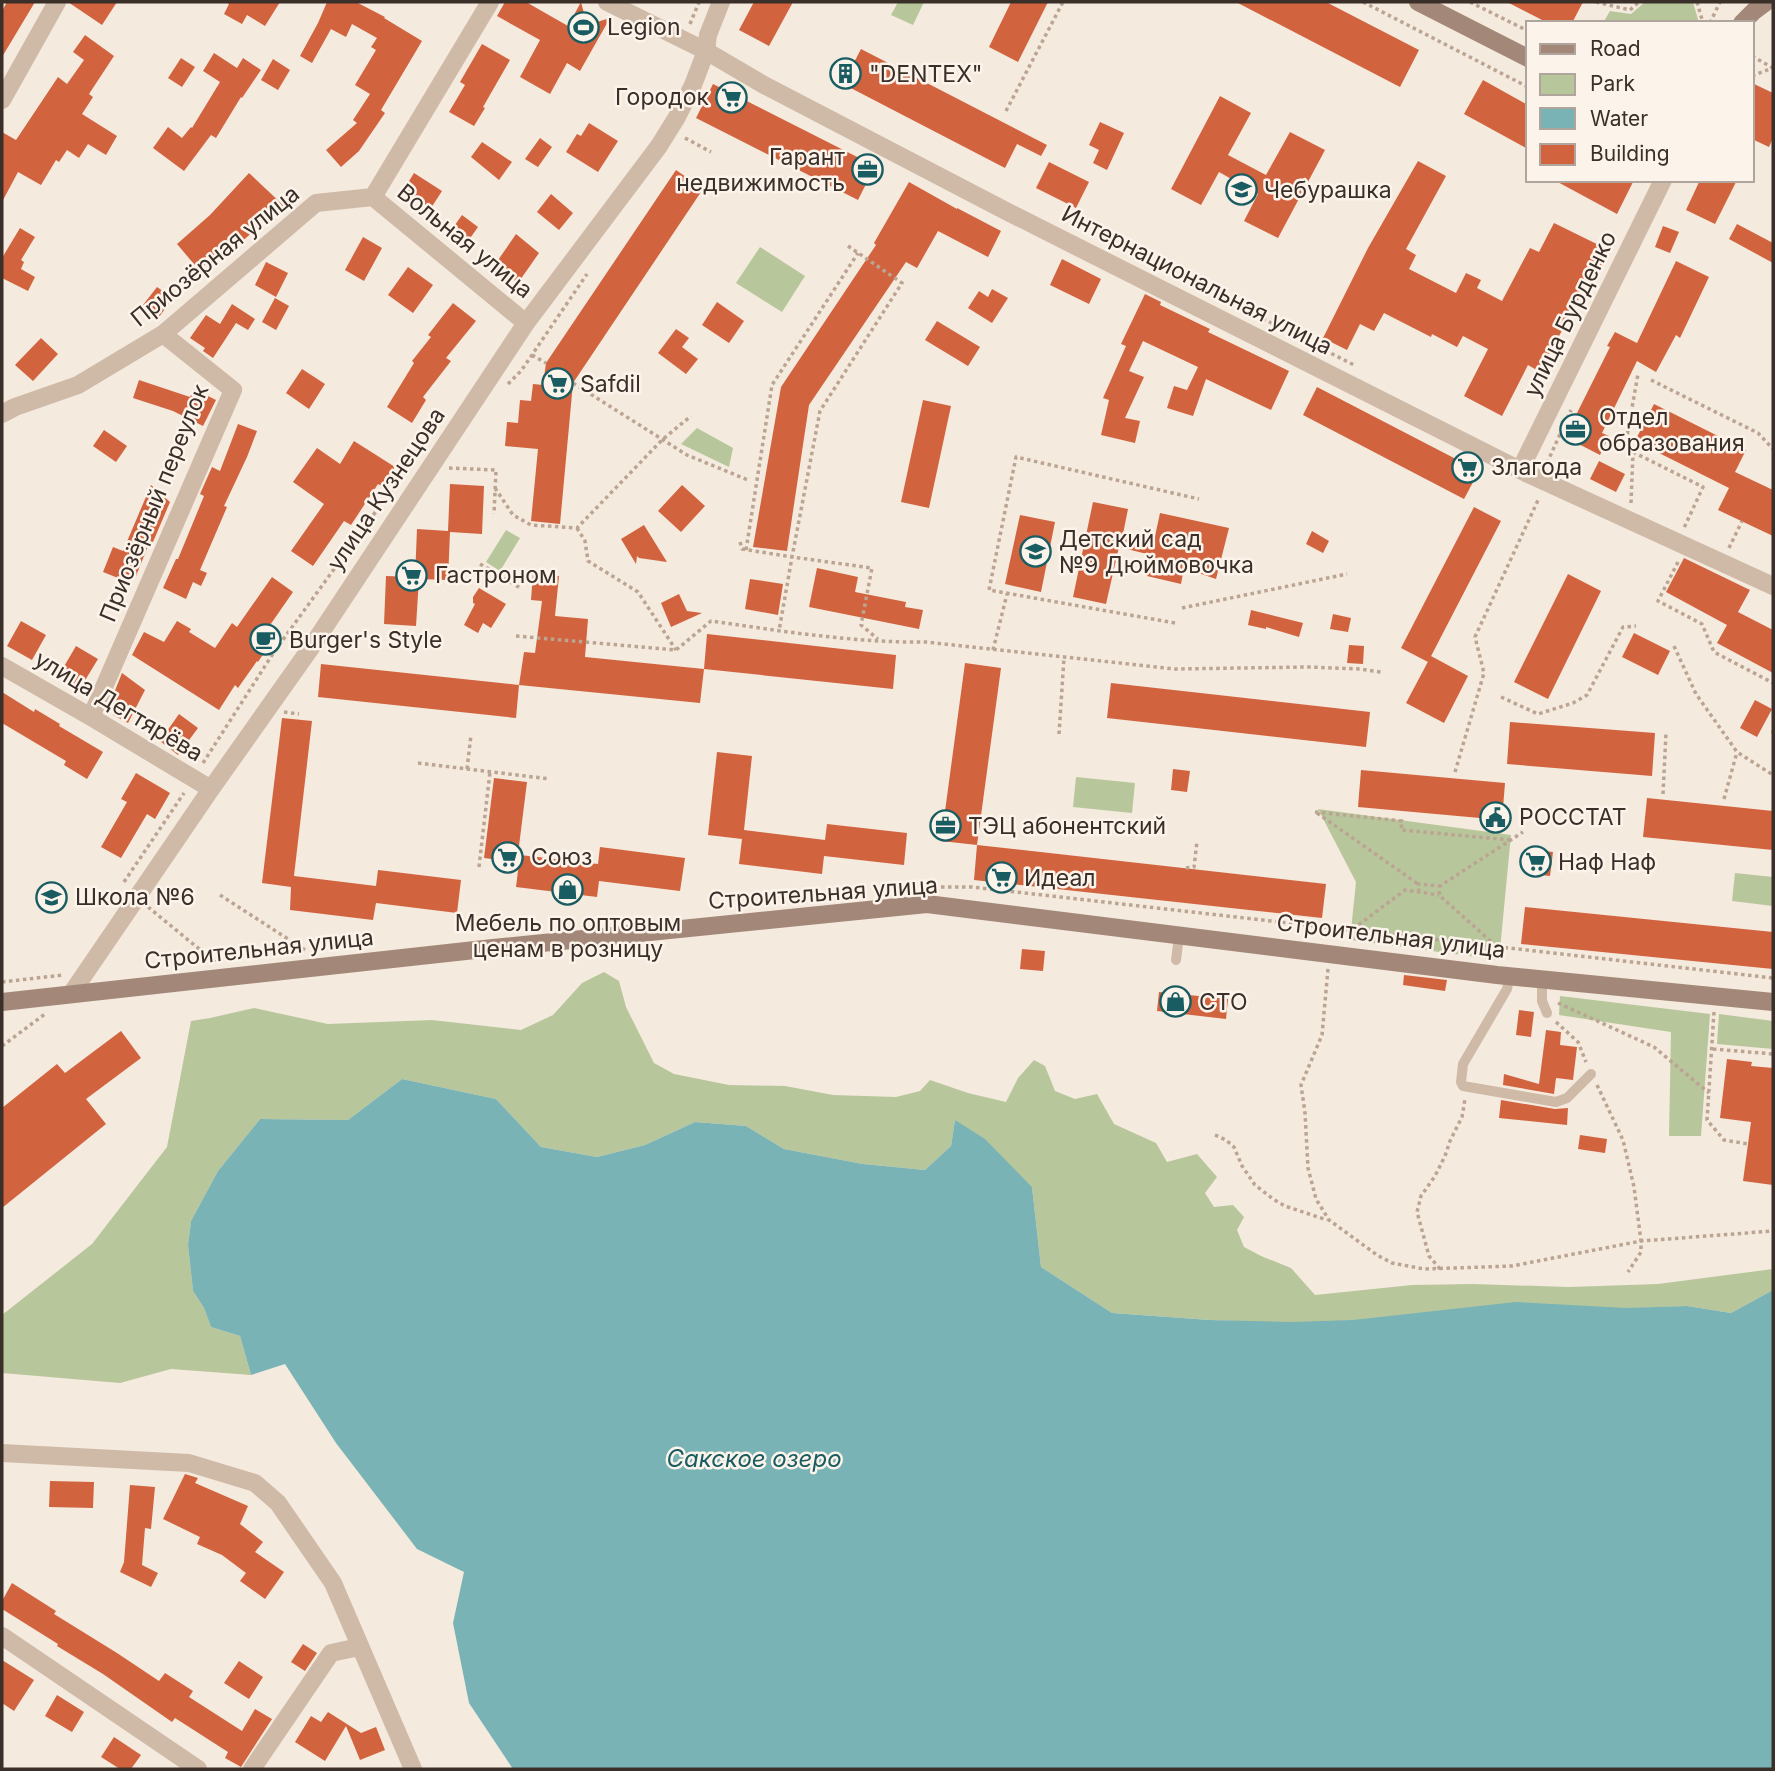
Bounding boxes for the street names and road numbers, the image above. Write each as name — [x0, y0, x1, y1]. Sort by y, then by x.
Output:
street label: Вольная улица — [392, 178, 538, 304]
street label: Приозёрная улица — [125, 180, 305, 332]
street label: Интернациональная улица — [1057, 199, 1337, 361]
street label: улица Бурденко — [1518, 227, 1622, 401]
street label: Приозёрный переулок — [94, 380, 215, 626]
street label: улица Кузнецова — [321, 402, 451, 576]
street label: улица Дегтярёва — [30, 645, 208, 767]
street label: Строительная улица — [707, 871, 939, 915]
street label: Строительная улица — [1275, 908, 1507, 964]
street label: Строительная улица — [143, 923, 375, 975]

